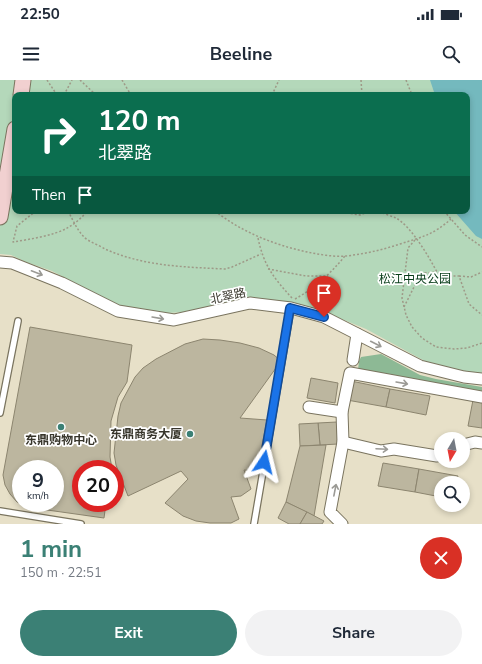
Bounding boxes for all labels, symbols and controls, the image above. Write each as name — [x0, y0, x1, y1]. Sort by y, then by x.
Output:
text: 22:50 — [20, 4, 60, 24]
text: Beeline — [210, 42, 272, 66]
icon: menu — [20, 43, 42, 65]
icon: search — [440, 43, 462, 65]
text: 120 m — [98, 102, 181, 140]
icon: right — [32, 108, 84, 160]
text: 北翠路 — [98, 141, 152, 165]
icon: arrive — [74, 184, 96, 206]
text: Then — [32, 185, 66, 205]
one-way arrow — [31, 270, 43, 278]
park label: 松江中央公园 — [379, 271, 451, 287]
pin — [307, 276, 341, 317]
icon: arrive — [313, 282, 335, 304]
street label: 北翠路 — [209, 284, 247, 308]
one-way arrow — [151, 314, 164, 322]
one-way arrow — [370, 341, 382, 348]
one-way arrow — [395, 379, 408, 387]
marker: 东鼎购物中心 — [56, 422, 66, 432]
place label: 东鼎商务大厦 — [110, 426, 182, 442]
marker: 东鼎商务大厦 — [185, 429, 195, 439]
place label: 东鼎购物中心 — [25, 432, 97, 448]
north arrow — [434, 432, 470, 468]
map controls — [434, 432, 470, 512]
position arrow — [243, 441, 285, 483]
one-way arrow — [375, 446, 388, 453]
speed limit sign: 20 — [72, 460, 124, 512]
text: 9 — [32, 467, 44, 494]
button: search — [434, 476, 470, 512]
one-way arrow — [331, 484, 339, 497]
text: km/h — [27, 489, 49, 503]
text: 1 min — [20, 533, 82, 565]
button: close — [420, 537, 462, 579]
text: 150 m · 22:51 — [20, 564, 102, 582]
button: Exit — [20, 610, 237, 656]
button: Share — [245, 610, 462, 656]

